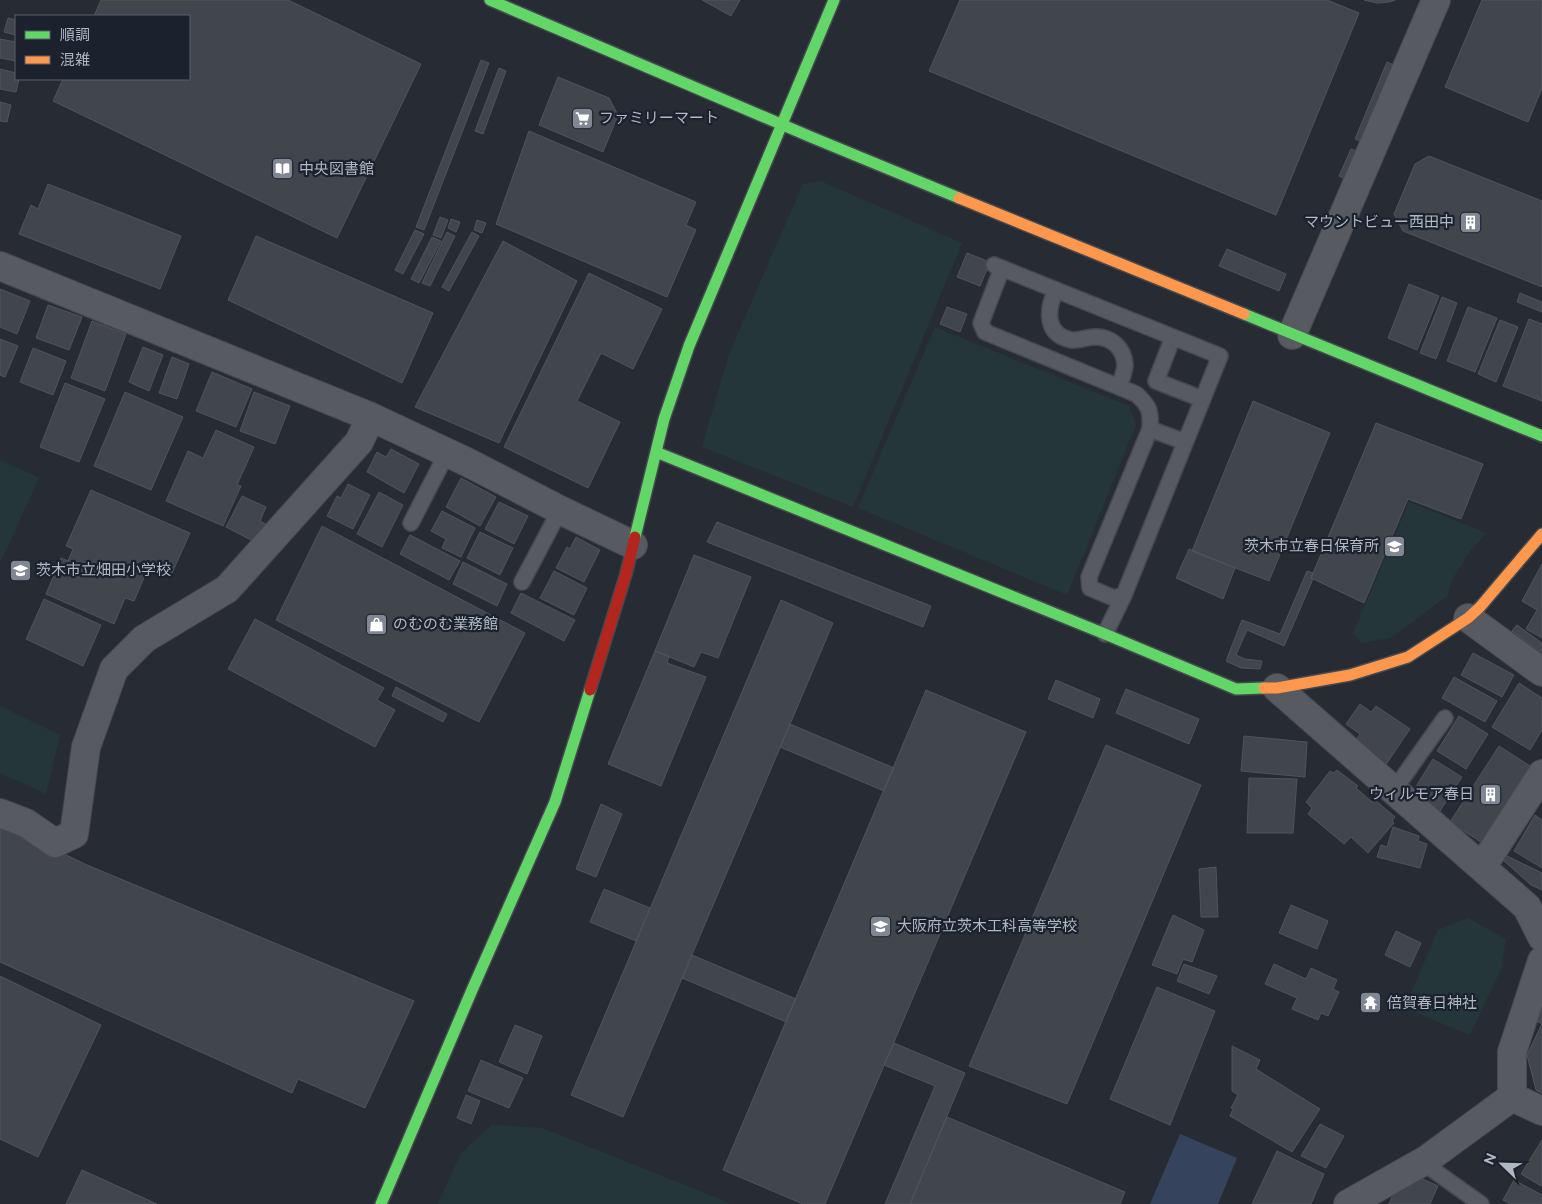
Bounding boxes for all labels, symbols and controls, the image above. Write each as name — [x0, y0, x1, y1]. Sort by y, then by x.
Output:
legend — [15, 15, 190, 80]
text: 順調 — [60, 26, 90, 44]
text: 混雑 — [60, 51, 90, 69]
supermarket icon: ファミリーマート — [571, 106, 595, 130]
place label: ファミリーマート — [599, 109, 719, 127]
library icon: 中央図書館 — [271, 157, 295, 181]
place label: 中央図書館 — [299, 160, 374, 178]
building icon: マウントビュー西田中 — [1458, 210, 1482, 234]
place label: マウントビュー西田中 — [1304, 213, 1454, 231]
school or university icon: 茨木市立春日保育所 — [1383, 534, 1407, 558]
place label: 茨木市立春日保育所 — [1244, 537, 1379, 555]
school or university icon: 茨木市立畑田小学校 — [8, 558, 32, 582]
place label: 茨木市立畑田小学校 — [36, 561, 171, 579]
shop icon: のむのむ業務館 — [365, 612, 389, 636]
place label: のむのむ業務館 — [393, 615, 498, 633]
building icon: ウィルモア春日 — [1478, 782, 1502, 806]
place label: ウィルモア春日 — [1369, 785, 1474, 803]
school or university icon: 大阪府立茨木工科高等学校 — [869, 914, 893, 938]
place label: 大阪府立茨木工科高等学校 — [897, 917, 1077, 935]
temple icon: 倍賀春日神社 — [1359, 991, 1383, 1015]
place label: 倍賀春日神社 — [1387, 994, 1477, 1012]
north arrow — [1477, 1139, 1527, 1189]
text: N — [1481, 1151, 1499, 1167]

